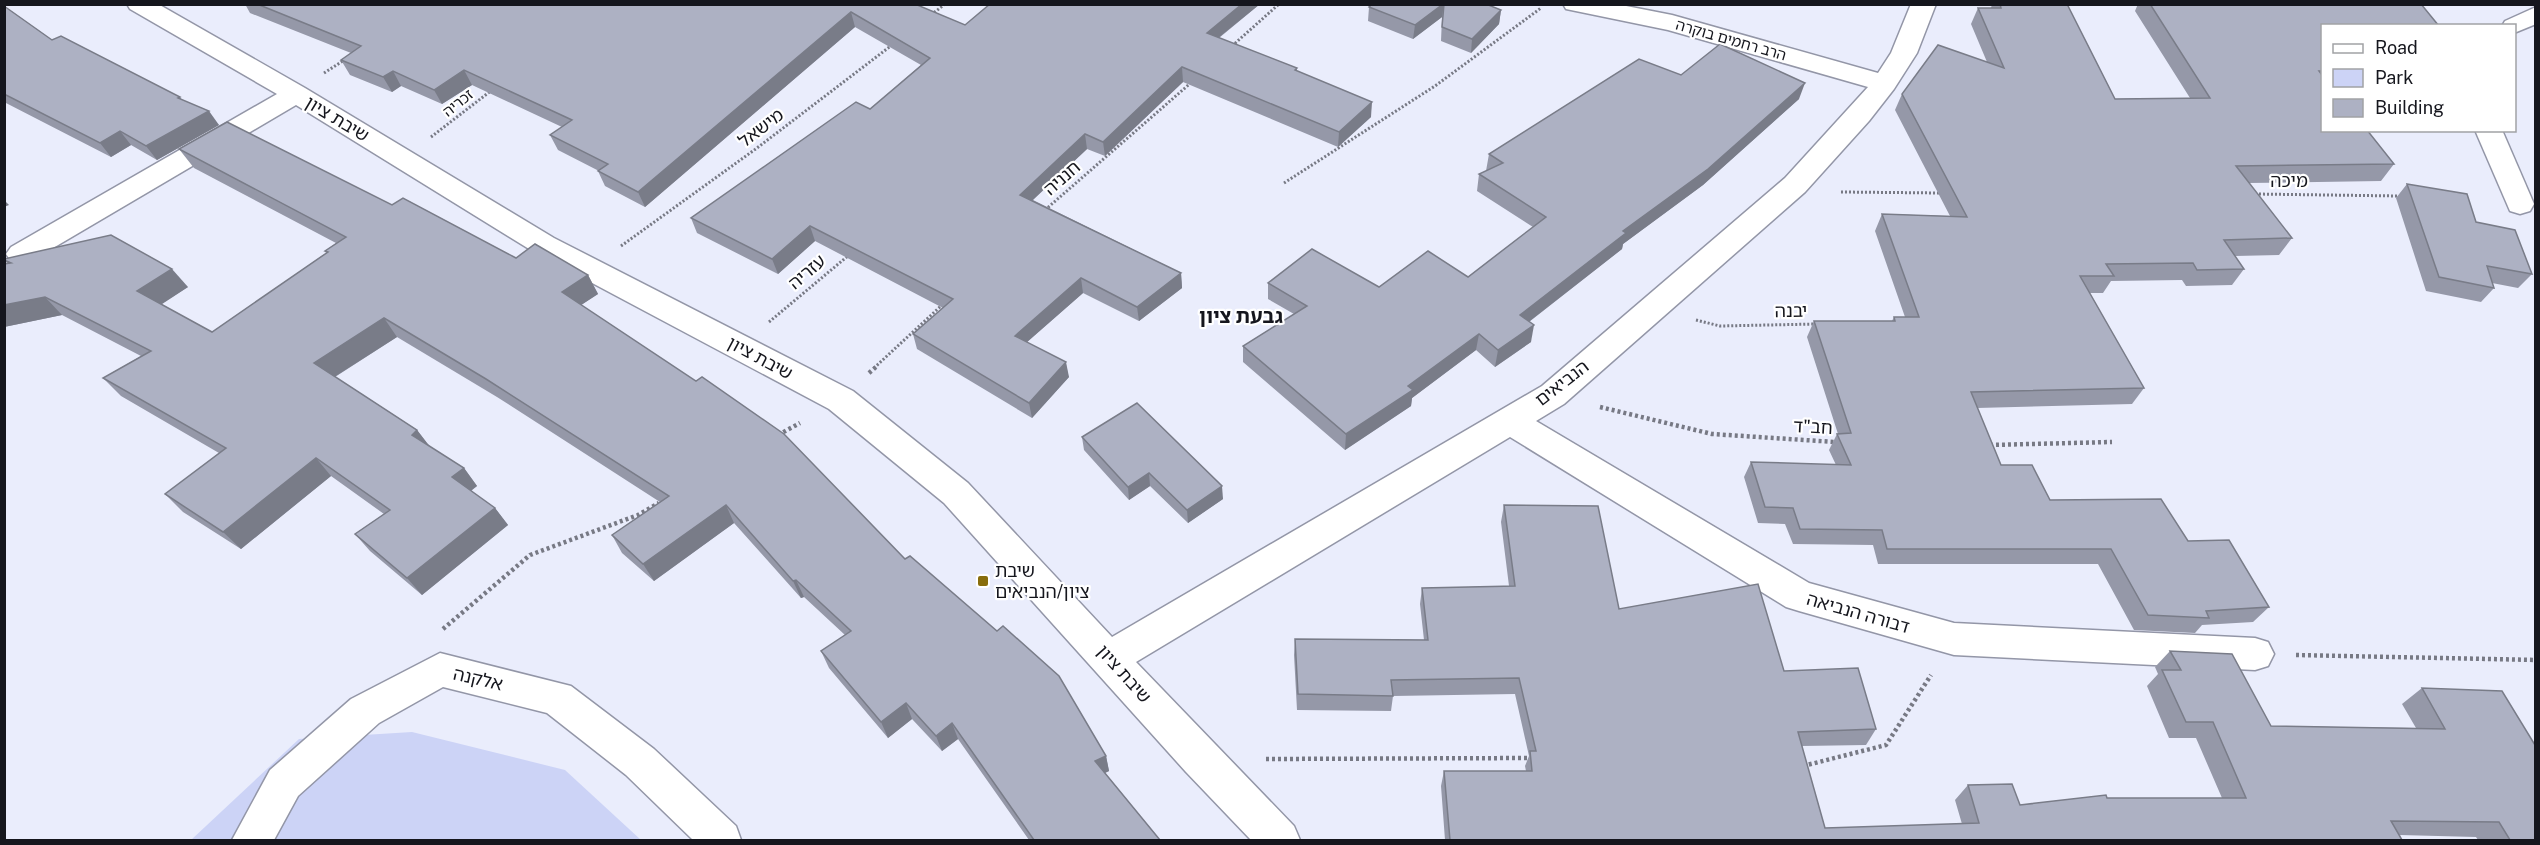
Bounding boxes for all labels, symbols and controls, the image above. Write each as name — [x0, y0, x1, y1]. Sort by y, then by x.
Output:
street label: הרב רחמים בוקרה — [1674, 16, 1788, 63]
legend — [2321, 24, 2516, 132]
text: Road — [2375, 37, 2418, 58]
text: Park — [2375, 67, 2413, 88]
street label: זכריה — [439, 85, 476, 120]
street label: שיבת ציון — [302, 91, 373, 146]
text: Building — [2375, 97, 2444, 118]
street label: מישאל — [734, 104, 787, 151]
street label: חנניה — [1039, 156, 1084, 199]
street label: מיכה — [2270, 170, 2308, 191]
street label: עזריה — [784, 250, 830, 293]
street label: יבנה — [1775, 300, 1807, 321]
district label: גבעת ציון — [1199, 304, 1283, 328]
street label: שיבת ציון — [724, 332, 796, 383]
street label: הנביאים — [1531, 355, 1593, 410]
street label: חב"ד — [1793, 415, 1833, 438]
place label: שיבת ציון/הנביאים — [995, 560, 1089, 602]
marker: שיבת ציון/הנביאים — [976, 574, 990, 588]
street label: דבורה הנביאה — [1804, 588, 1912, 637]
street label: שיבת ציון — [1093, 640, 1156, 707]
street label: אלקנה — [451, 663, 505, 694]

